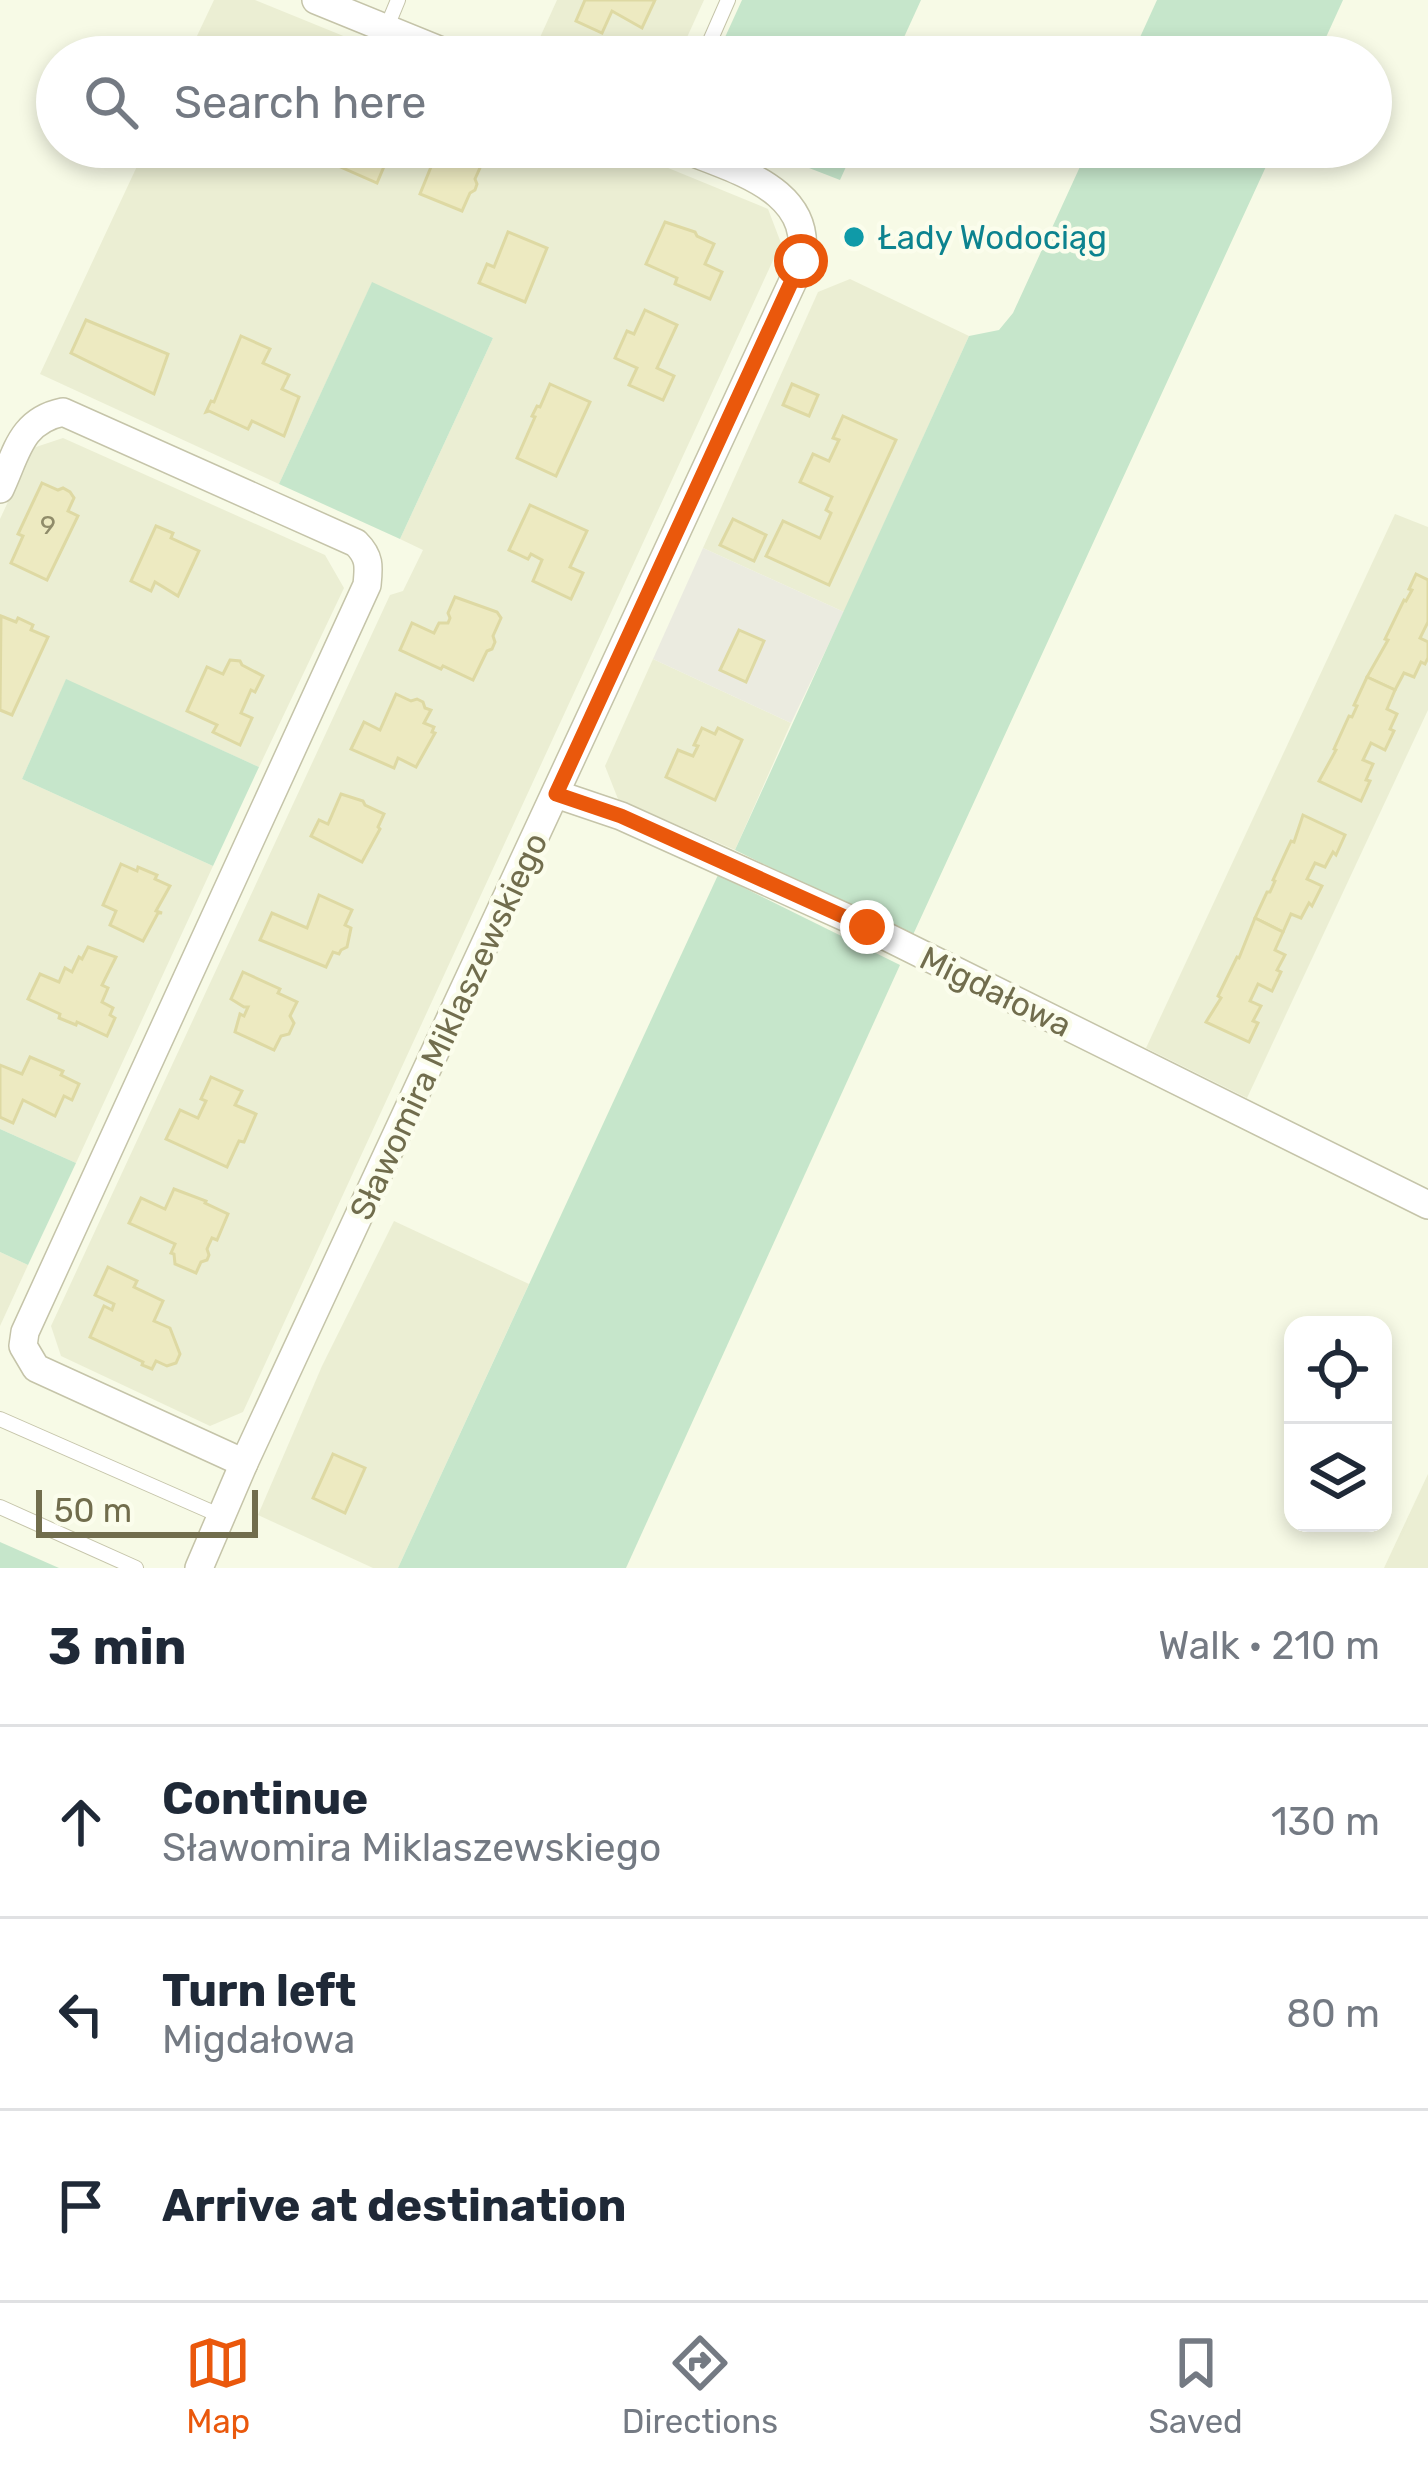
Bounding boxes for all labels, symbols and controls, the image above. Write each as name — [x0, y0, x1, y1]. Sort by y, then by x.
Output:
search box — [36, 36, 1392, 168]
icon: search — [78, 69, 144, 135]
text: Search here — [174, 76, 426, 129]
place label: Łady Wodociąg — [878, 218, 1107, 257]
marker: Łady Wodociąg — [841, 224, 867, 250]
route start — [774, 234, 828, 288]
house number: 9 — [40, 509, 56, 541]
street label: Sławomira Miklaszewskiego — [341, 826, 555, 1226]
route end — [840, 900, 894, 954]
street label: Migdałowa — [914, 938, 1078, 1045]
map controls — [1284, 1316, 1392, 1532]
button: locate — [1284, 1316, 1392, 1424]
button: layers — [1284, 1424, 1392, 1532]
scale bar — [36, 1484, 258, 1537]
text: 50 m — [54, 1491, 132, 1530]
text: 3 min — [48, 1616, 187, 1677]
text: Walk · 210 m — [1158, 1623, 1380, 1669]
text: Continue — [162, 1772, 368, 1825]
icon: ahead — [48, 1789, 114, 1855]
text: 130 m — [1271, 1799, 1380, 1845]
text: Sławomira Miklaszewskiego — [162, 1825, 661, 1871]
text: Turn left — [162, 1964, 356, 2017]
icon: left — [48, 1981, 114, 2047]
text: 80 m — [1286, 1991, 1380, 2037]
text: Migdałowa — [162, 2017, 355, 2063]
icon: arrive — [48, 2173, 114, 2239]
text: Arrive at destination — [162, 2179, 627, 2232]
tab: Map — [185, 2330, 251, 2441]
tab: Directions — [622, 2330, 778, 2441]
tab: Saved — [1149, 2330, 1243, 2441]

